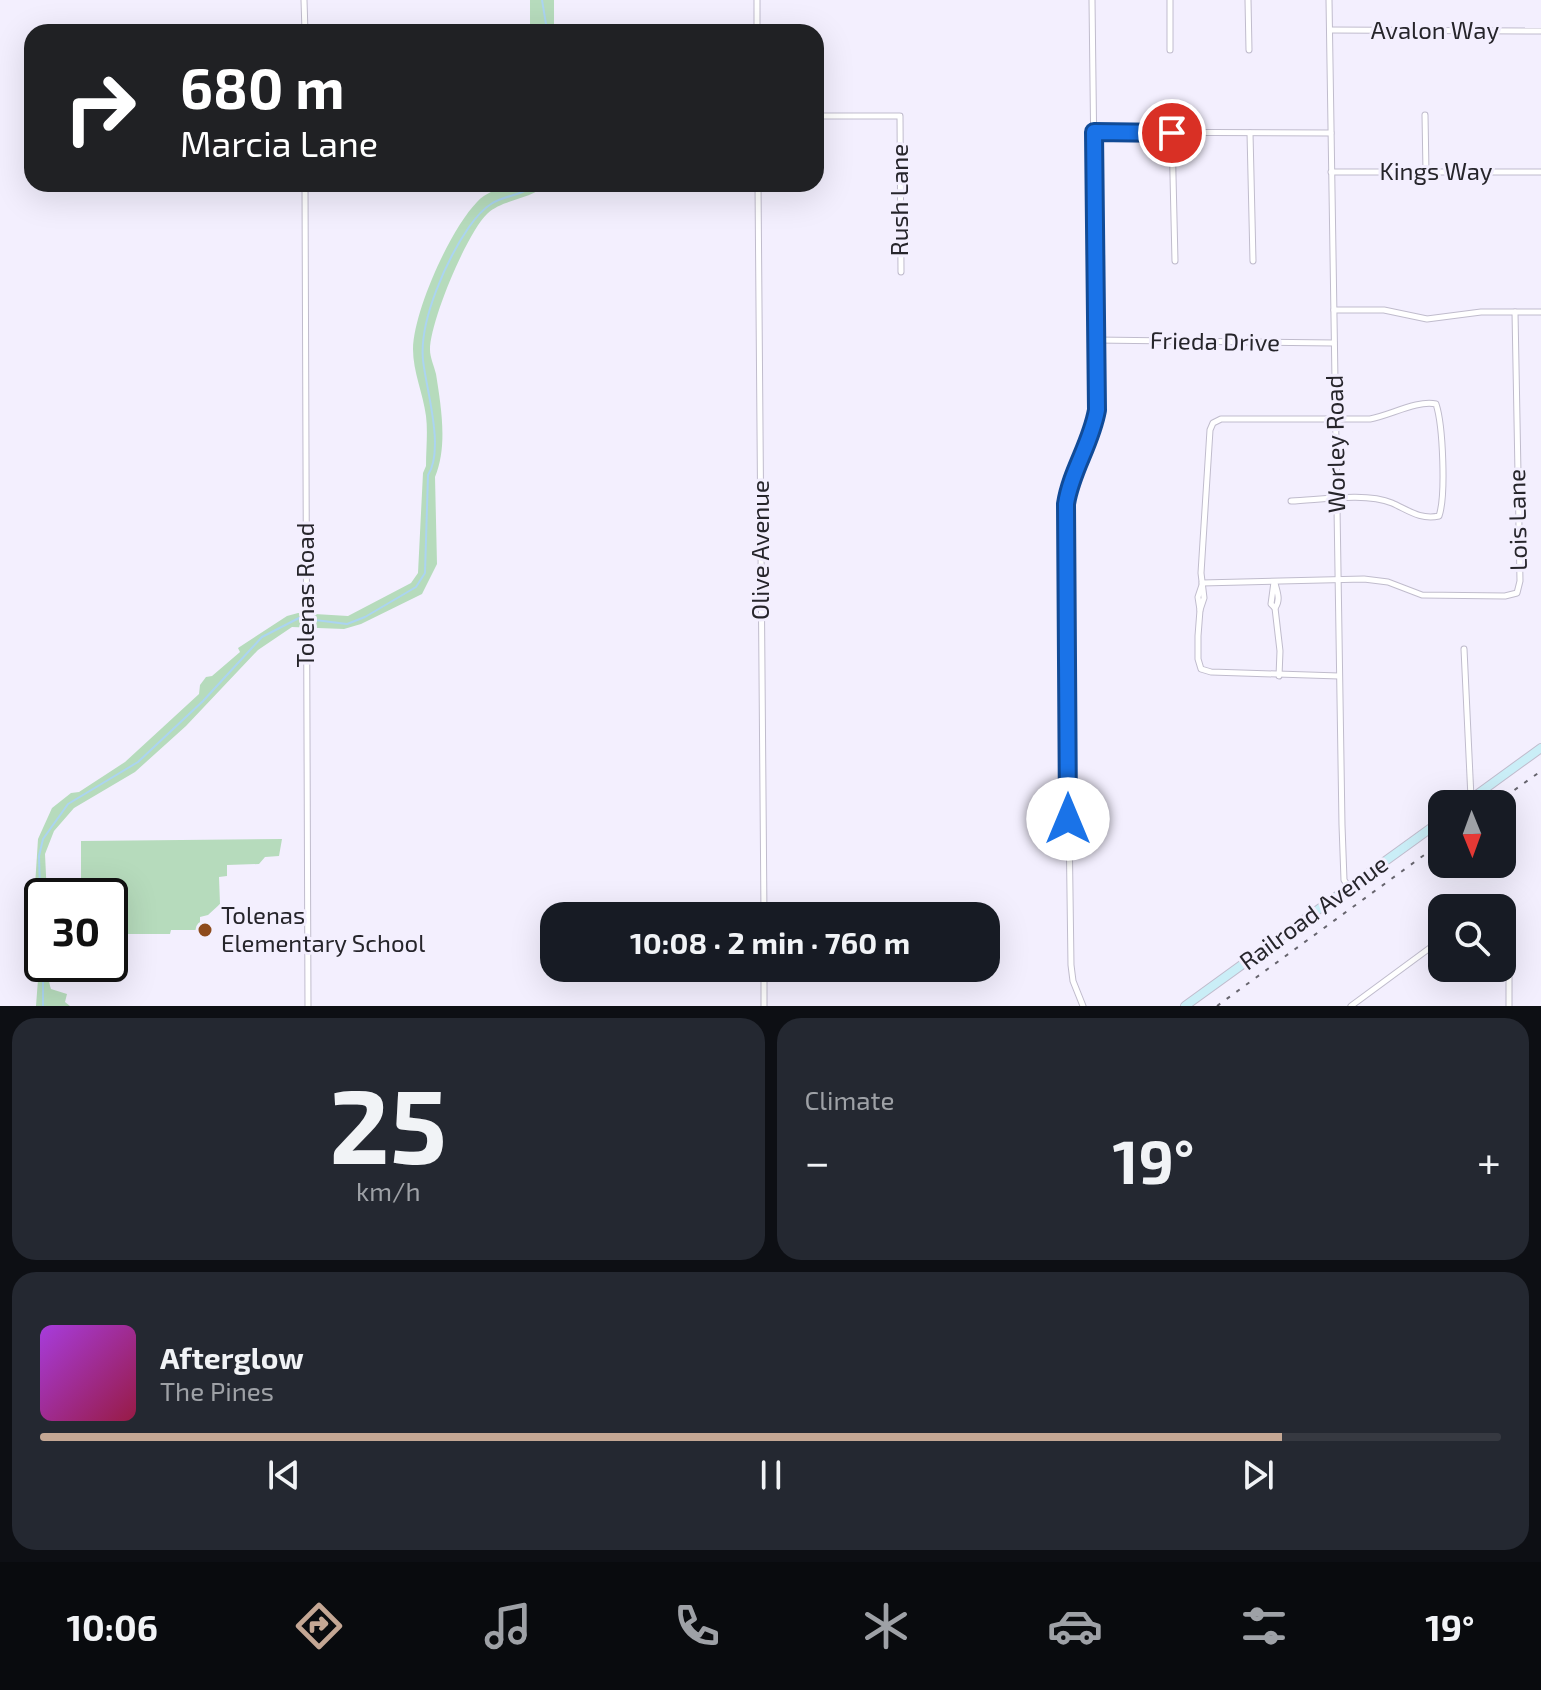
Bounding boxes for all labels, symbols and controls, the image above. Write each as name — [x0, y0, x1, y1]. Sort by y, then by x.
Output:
street label: Avalon Way — [1371, 15, 1499, 44]
text: 680 m — [180, 53, 345, 120]
icon: right — [48, 56, 152, 160]
pin — [1138, 99, 1206, 167]
icon: arrive — [1150, 111, 1194, 155]
text: Marcia Lane — [180, 121, 378, 164]
street label: Rush Lane — [884, 144, 913, 256]
street label: Kings Way — [1379, 156, 1493, 185]
street label: Frieda Drive — [1150, 325, 1280, 356]
street label: Worley Road — [1319, 375, 1350, 513]
street label: Lois Lane — [1501, 469, 1532, 571]
street label: Olive Avenue — [745, 480, 774, 620]
street label: Tolenas Road — [290, 523, 319, 667]
position arrow — [1026, 777, 1110, 861]
north arrow — [1428, 790, 1516, 878]
map controls — [1428, 790, 1516, 982]
street label: Railroad Avenue — [1233, 848, 1393, 975]
speed limit sign: 30 — [24, 878, 128, 982]
button: search — [1428, 894, 1516, 982]
place label: Tolenas Elementary School — [221, 900, 425, 957]
marker: Tolenas Elementary School — [196, 921, 214, 939]
text: 10:08 · 2 min · 760 m — [630, 924, 910, 960]
text: 25 — [329, 1060, 447, 1185]
text: Climate — [805, 1084, 894, 1115]
text: 19° — [1113, 1124, 1194, 1196]
text: − — [805, 1134, 830, 1187]
text: + — [1477, 1134, 1501, 1187]
text: km/h — [356, 1175, 421, 1206]
text: Afterglow — [160, 1339, 304, 1375]
text: The Pines — [160, 1375, 274, 1406]
icon: previous — [262, 1453, 306, 1497]
icon: pause — [749, 1453, 793, 1497]
icon: next — [1236, 1453, 1280, 1497]
icon: directions — [291, 1598, 347, 1654]
icon: music — [480, 1598, 536, 1654]
icon: phone — [669, 1598, 725, 1654]
icon: climate — [858, 1598, 914, 1654]
icon: car — [1047, 1598, 1103, 1654]
icon: filters — [1236, 1598, 1292, 1654]
text: 10:06 — [67, 1605, 158, 1648]
text: 19° — [1425, 1605, 1474, 1648]

